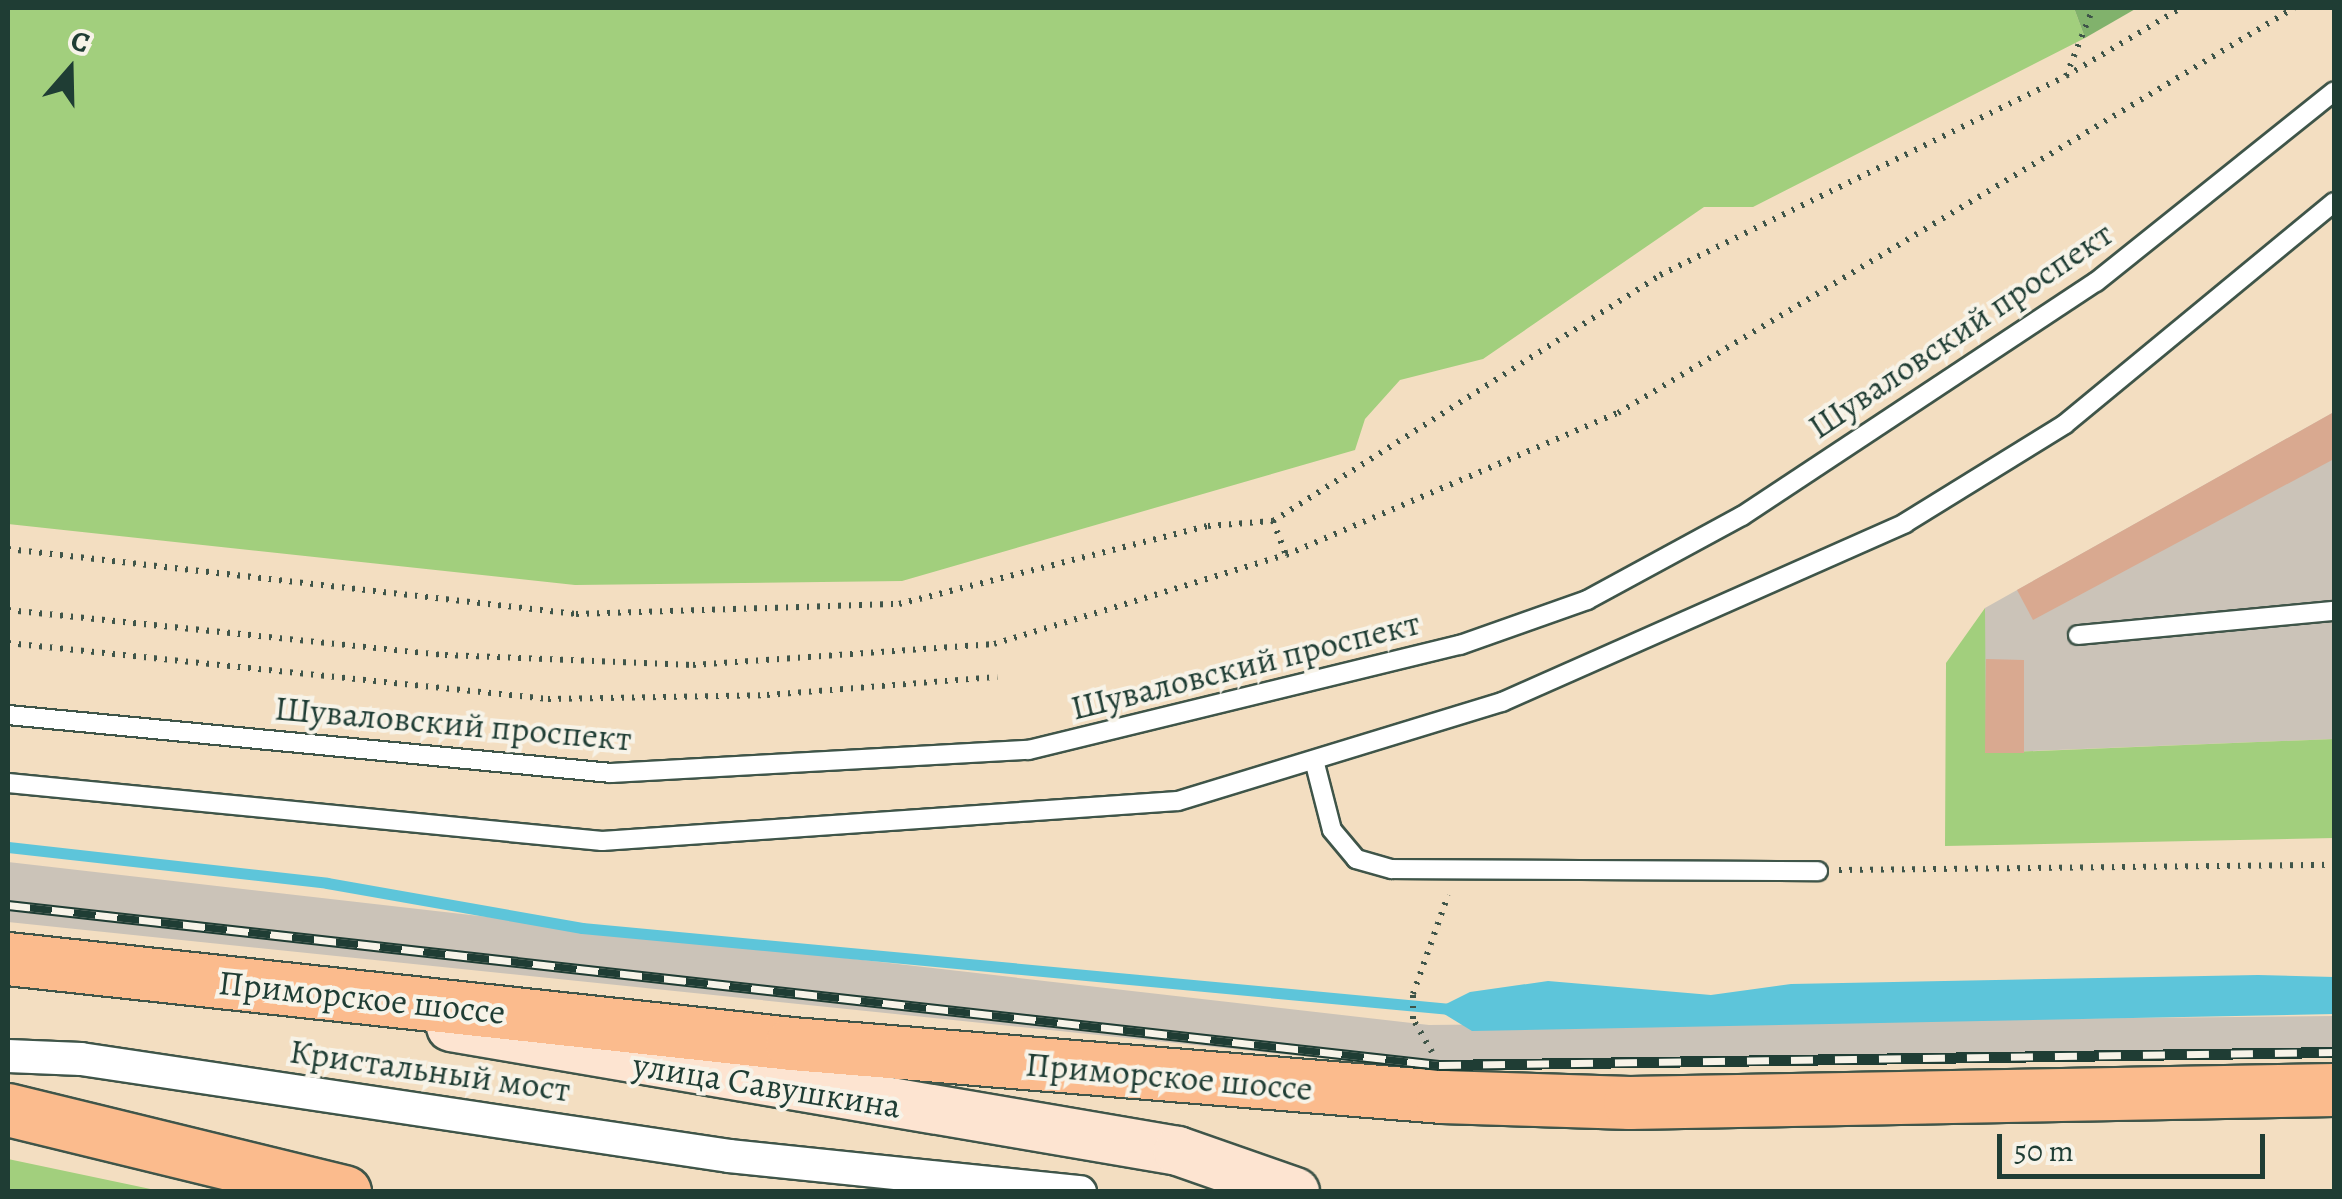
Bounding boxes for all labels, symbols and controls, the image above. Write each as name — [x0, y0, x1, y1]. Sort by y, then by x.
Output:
north arrow — [20, 20, 120, 120]
text: С — [66, 21, 95, 63]
street label: Шуваловский проспект — [1800, 212, 2120, 448]
street label: Шуваловский проспект — [1066, 601, 1424, 729]
street label: Шуваловский проспект — [273, 686, 633, 760]
street label: Приморское шоссе — [217, 961, 507, 1033]
street label: Кристальный мост — [287, 1030, 573, 1110]
street label: улица Савушкина — [630, 1043, 904, 1127]
street label: Приморское шоссе — [1024, 1043, 1314, 1109]
scale bar — [2002, 1114, 2270, 1176]
text: 50 m — [2014, 1131, 2074, 1171]

